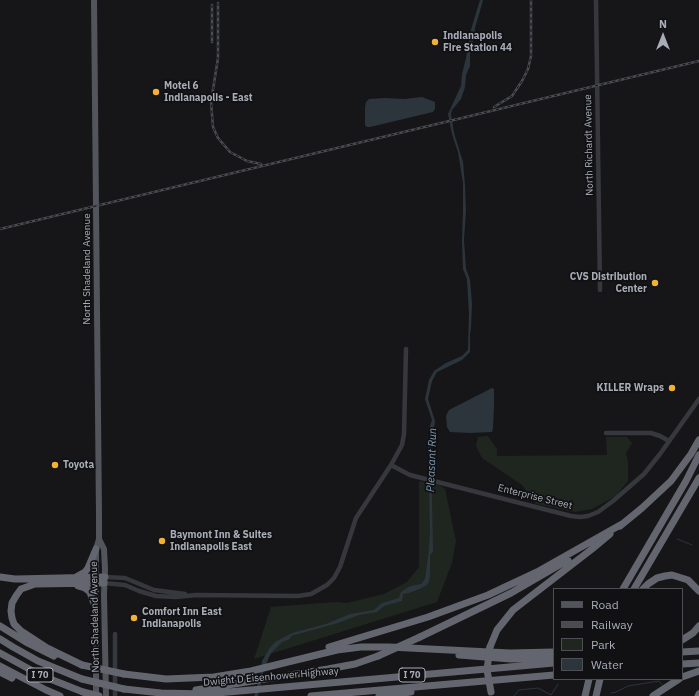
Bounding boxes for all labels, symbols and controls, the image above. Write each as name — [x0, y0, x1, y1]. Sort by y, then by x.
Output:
north arrow — [643, 16, 683, 56]
text: N — [659, 17, 667, 31]
place label: Indianapolis Fire Station 44 — [443, 30, 512, 54]
marker: Indianapolis Fire Station 44 — [430, 37, 440, 47]
place label: Motel 6 Indianapolis - East — [164, 80, 253, 104]
marker: Motel 6 Indianapolis - East — [151, 87, 161, 97]
street label: North Richardt Avenue — [582, 94, 596, 196]
street label: North Shadeland Avenue — [81, 213, 93, 325]
place label: CVS Distribution Center — [570, 271, 647, 294]
marker: CVS Distribution Center — [650, 278, 660, 288]
place label: KILLER Wraps — [597, 382, 664, 394]
marker: KILLER Wraps — [667, 383, 677, 393]
water label: Pleasant Run — [424, 428, 440, 492]
place label: Toyota — [63, 459, 94, 471]
marker: Toyota — [50, 460, 60, 470]
street label: Enterprise Street — [497, 482, 573, 512]
place label: Baymont Inn & Suites Indianapolis East — [170, 529, 272, 552]
marker: Baymont Inn & Suites Indianapolis East — [157, 536, 167, 546]
street label: North Shadeland Avenue — [88, 561, 102, 673]
legend — [553, 588, 683, 680]
text: Road — [591, 597, 619, 612]
place label: Comfort Inn East Indianapolis — [142, 606, 222, 630]
marker: Comfort Inn East Indianapolis — [129, 613, 139, 623]
text: Railway — [591, 617, 633, 632]
text: Park — [591, 637, 615, 652]
text: Water — [591, 657, 623, 672]
street label: Dwight D Eisenhower Highway — [203, 665, 339, 689]
road number: I 70 — [27, 668, 53, 682]
road number: I 70 — [399, 668, 425, 682]

